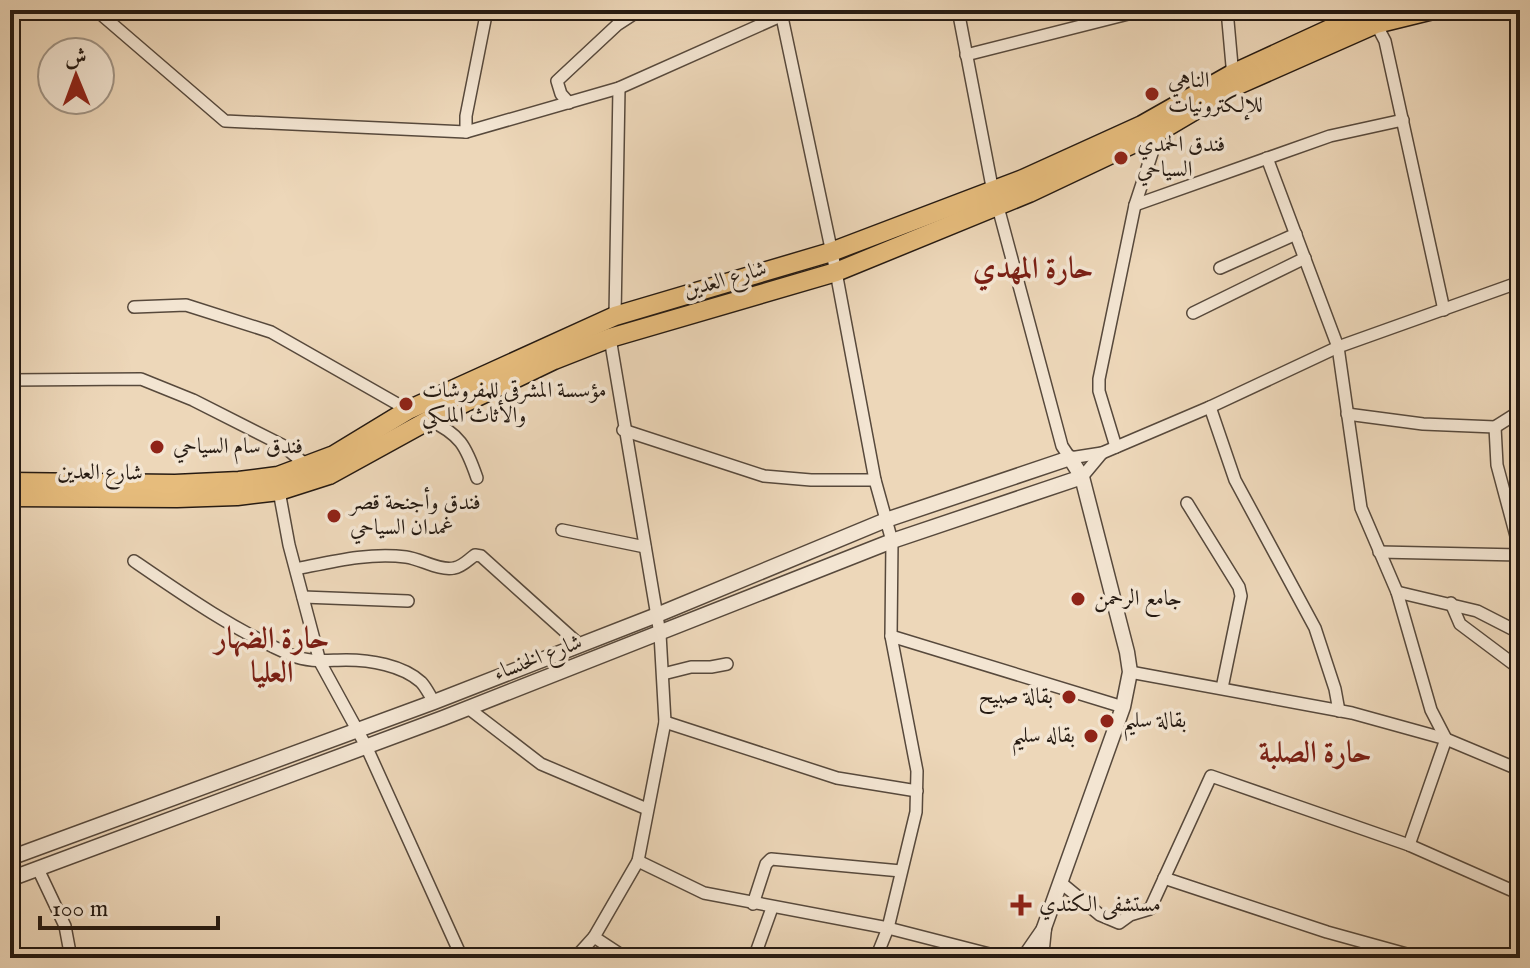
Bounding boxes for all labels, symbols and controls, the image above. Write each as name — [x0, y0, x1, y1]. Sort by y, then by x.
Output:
north arrow — [36, 36, 116, 116]
text: ش — [65, 44, 87, 72]
place label: الناهي للإلكترونيات — [1168, 67, 1263, 121]
marker: الناهي للإلكترونيات — [1143, 85, 1161, 103]
place label: فندق الحمدي السياحي — [1137, 131, 1225, 187]
marker: فندق الحمدي السياحي — [1112, 149, 1130, 167]
district label: حارة المهدي — [973, 251, 1093, 291]
street label: شارع العدين — [680, 255, 771, 308]
place label: مؤسسة المشرقي للمفروشات والأثاث الملكي — [422, 377, 606, 435]
marker: مؤسسة المشرقي للمفروشات والأثاث الملكي — [397, 395, 415, 413]
place label: فندق سام السياحي — [173, 433, 303, 465]
marker: فندق سام السياحي — [148, 438, 166, 456]
street label: شارع العدين — [57, 458, 143, 491]
place label: فندق وأجنحة قصر غمدان السياحي — [348, 486, 481, 545]
marker: فندق وأجنحة قصر غمدان السياحي — [325, 507, 343, 525]
place label: جامع الرحمن — [1094, 585, 1182, 617]
marker: جامع الرحمن — [1069, 590, 1087, 608]
district label: حارة الضهار العليا — [212, 621, 329, 693]
street label: شارع الخنساء — [490, 628, 587, 691]
place label: بقالة صبيح — [979, 683, 1053, 715]
marker: بقالة صبيح — [1060, 688, 1078, 706]
place label: بقالة سليم — [1123, 707, 1186, 741]
marker: بقالة سليم — [1098, 712, 1116, 730]
place label: بقاله سليم — [1012, 722, 1075, 756]
marker: بقاله سليم — [1082, 727, 1100, 745]
district label: حارة الصلبة — [1259, 735, 1371, 773]
scale bar — [40, 880, 218, 930]
place label: مستشفى الكندي — [1039, 891, 1161, 921]
text: 100 m — [52, 894, 108, 925]
marker: مستشفى الكندي — [1010, 894, 1032, 916]

